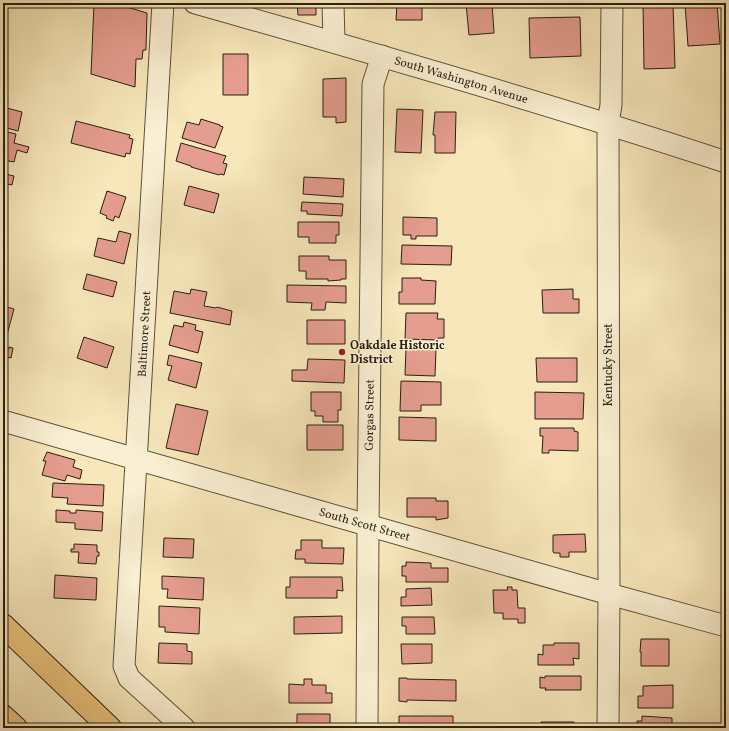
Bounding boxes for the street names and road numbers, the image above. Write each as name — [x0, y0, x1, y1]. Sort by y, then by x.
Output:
street label: South Washington Avenue — [392, 53, 530, 108]
street label: Baltimore Street — [135, 290, 155, 378]
street label: Kentucky Street — [601, 323, 617, 407]
street label: Gorgas Street — [362, 379, 379, 451]
street label: South Scott Street — [317, 505, 412, 546]

